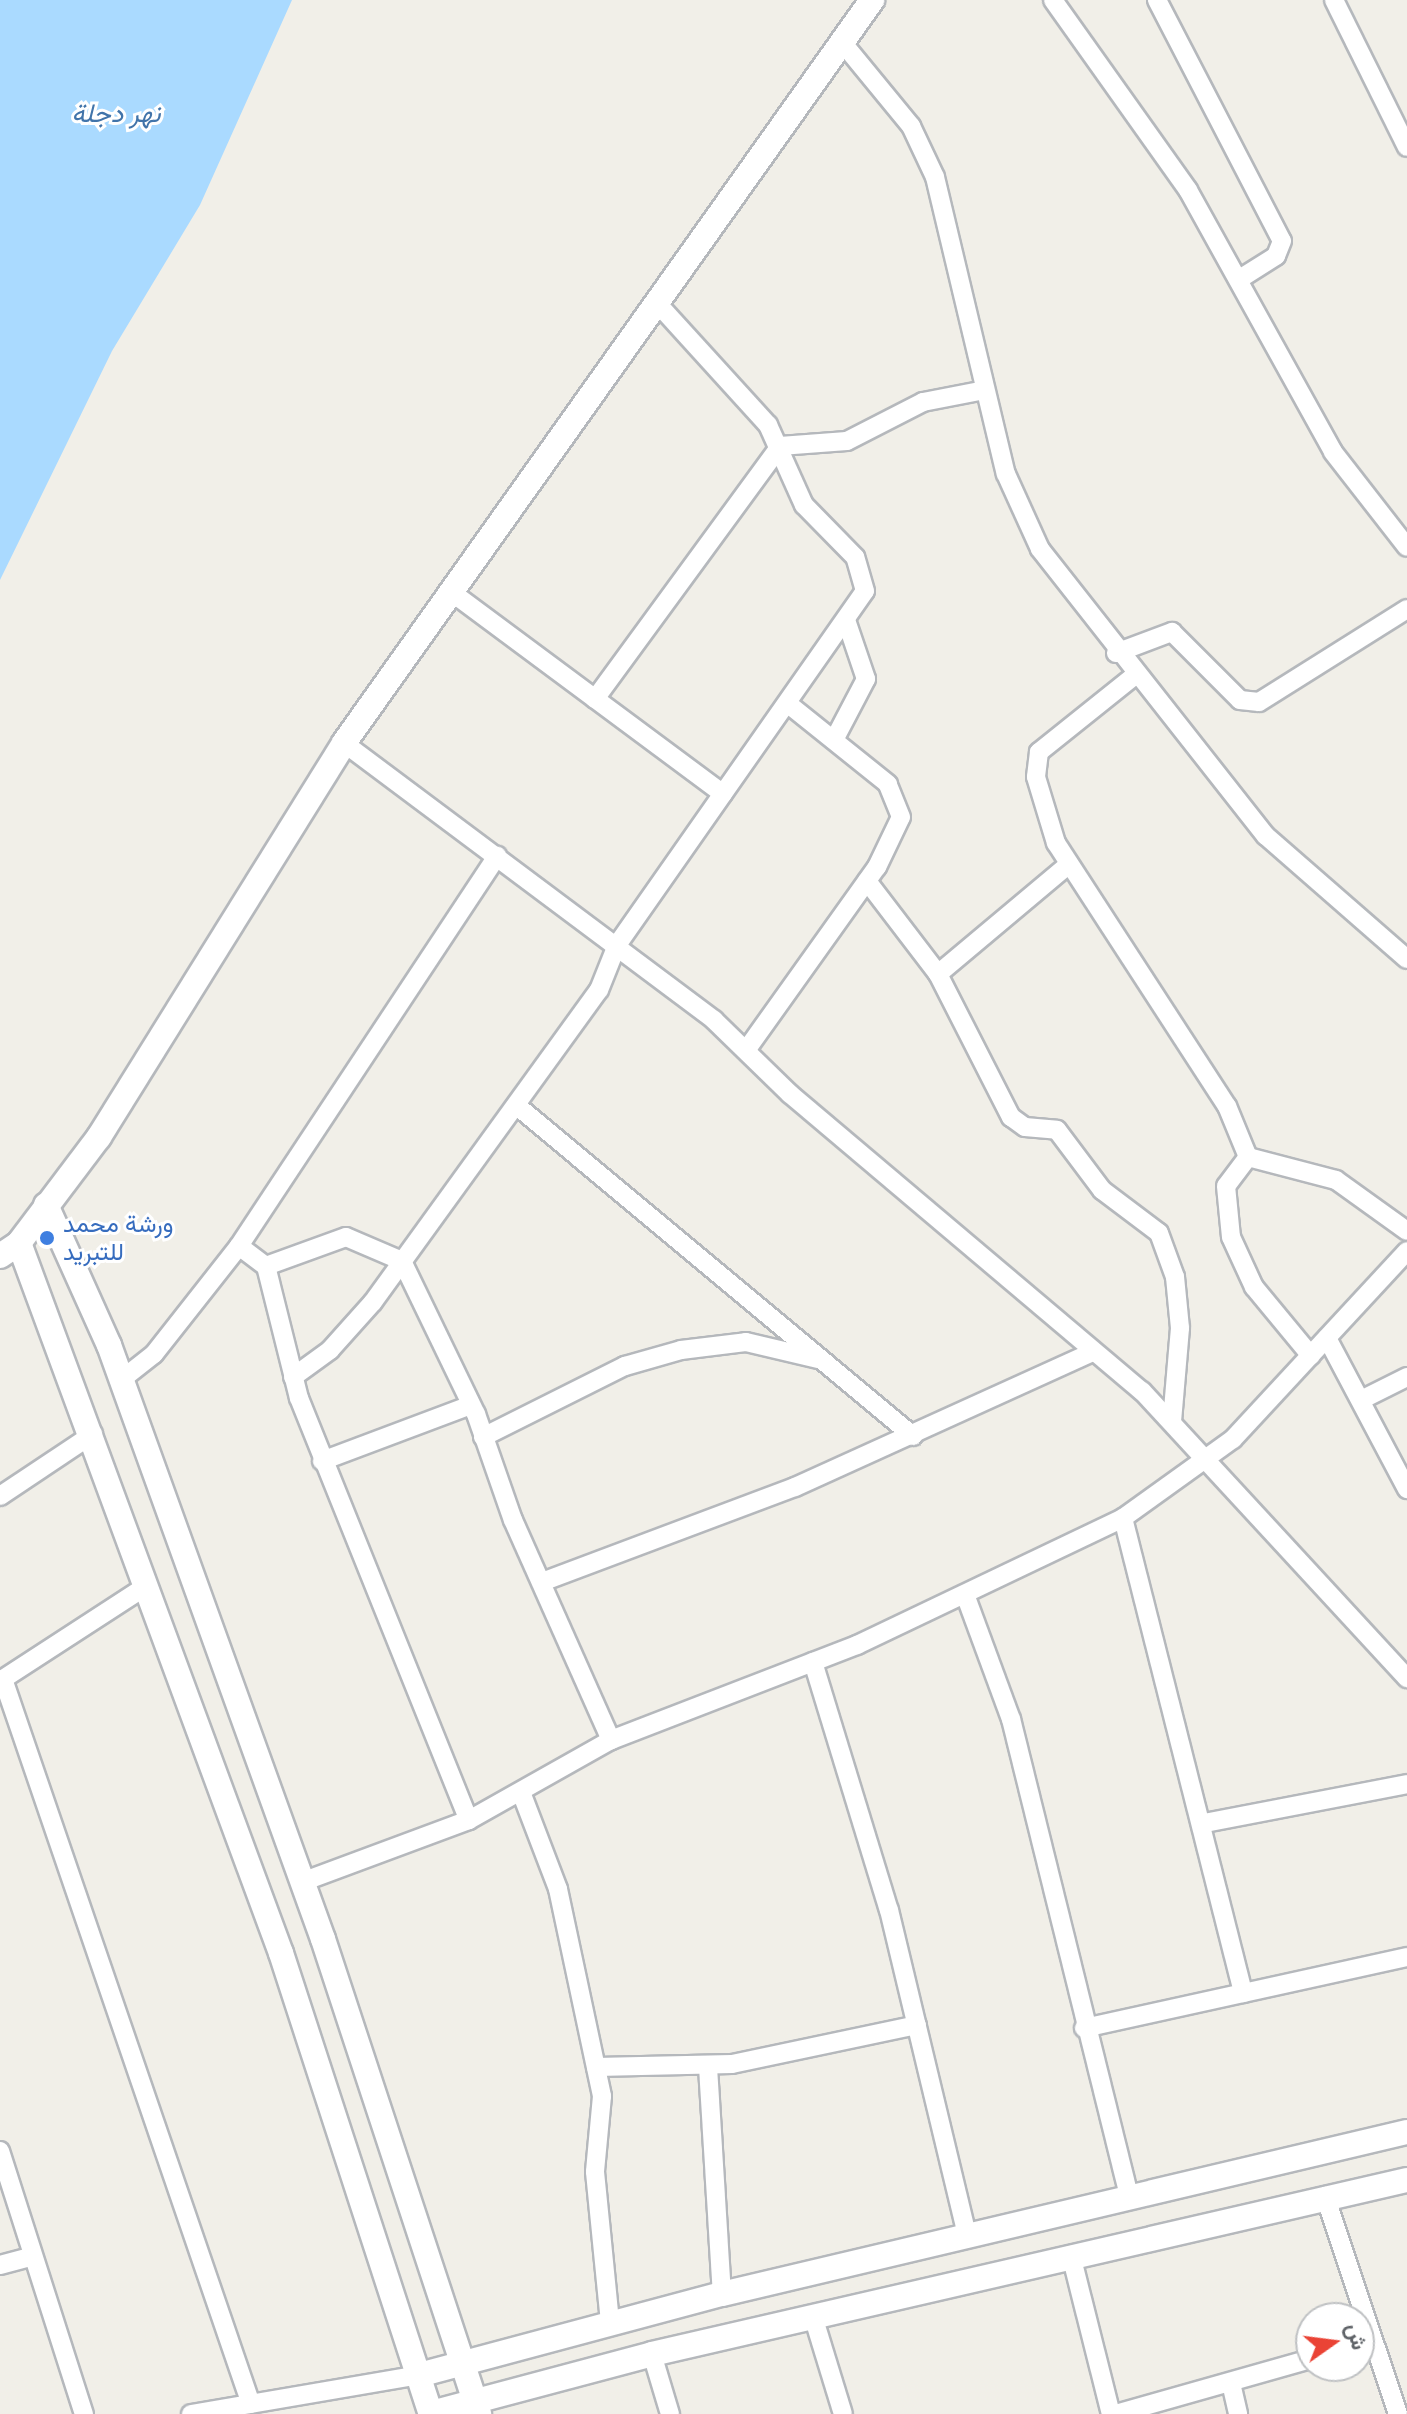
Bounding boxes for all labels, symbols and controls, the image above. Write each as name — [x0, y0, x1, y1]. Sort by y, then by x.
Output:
water label: نهر دجلة — [72, 98, 160, 130]
place label: ورشة محمد للتبريد — [63, 1210, 173, 1266]
marker: ورشة محمد للتبريد — [38, 1229, 56, 1247]
north arrow — [1295, 2302, 1375, 2382]
text: ش — [1341, 2320, 1373, 2353]

